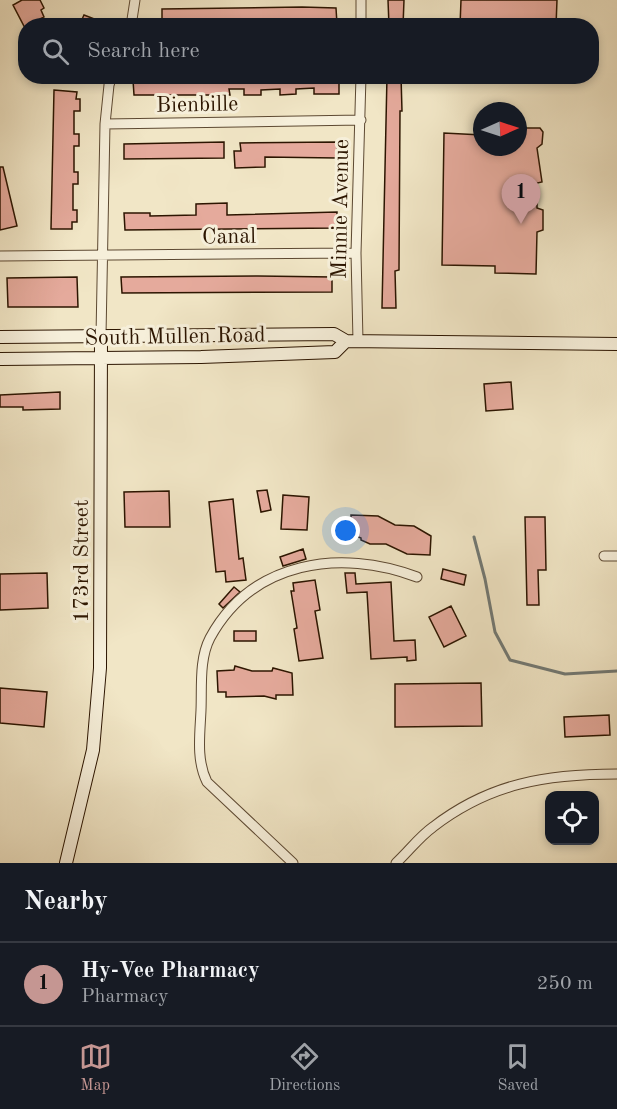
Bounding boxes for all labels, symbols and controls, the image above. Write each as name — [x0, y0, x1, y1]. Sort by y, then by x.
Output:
search box — [18, 18, 599, 84]
icon: search — [39, 35, 72, 68]
text: Search here — [87, 40, 200, 62]
street label: Bienbille — [156, 93, 238, 117]
north arrow — [473, 102, 527, 156]
street label: Minnie Avenue — [329, 139, 353, 279]
pin: 1 — [502, 174, 540, 224]
street label: Canal — [202, 226, 256, 248]
street label: South Mullen Road — [84, 324, 266, 350]
street label: 173rd Street — [71, 499, 93, 623]
your location — [331, 516, 360, 545]
map controls — [545, 791, 599, 845]
button: locate — [545, 791, 599, 845]
text: Nearby — [24, 889, 108, 915]
text: Hy-Vee Pharmacy — [81, 960, 260, 982]
text: 1 — [38, 974, 49, 994]
text: 250 m — [537, 974, 593, 994]
text: Pharmacy — [81, 987, 169, 1007]
tab: Map — [79, 1040, 112, 1096]
tab: Directions — [269, 1040, 340, 1096]
tab: Saved — [498, 1040, 538, 1096]

